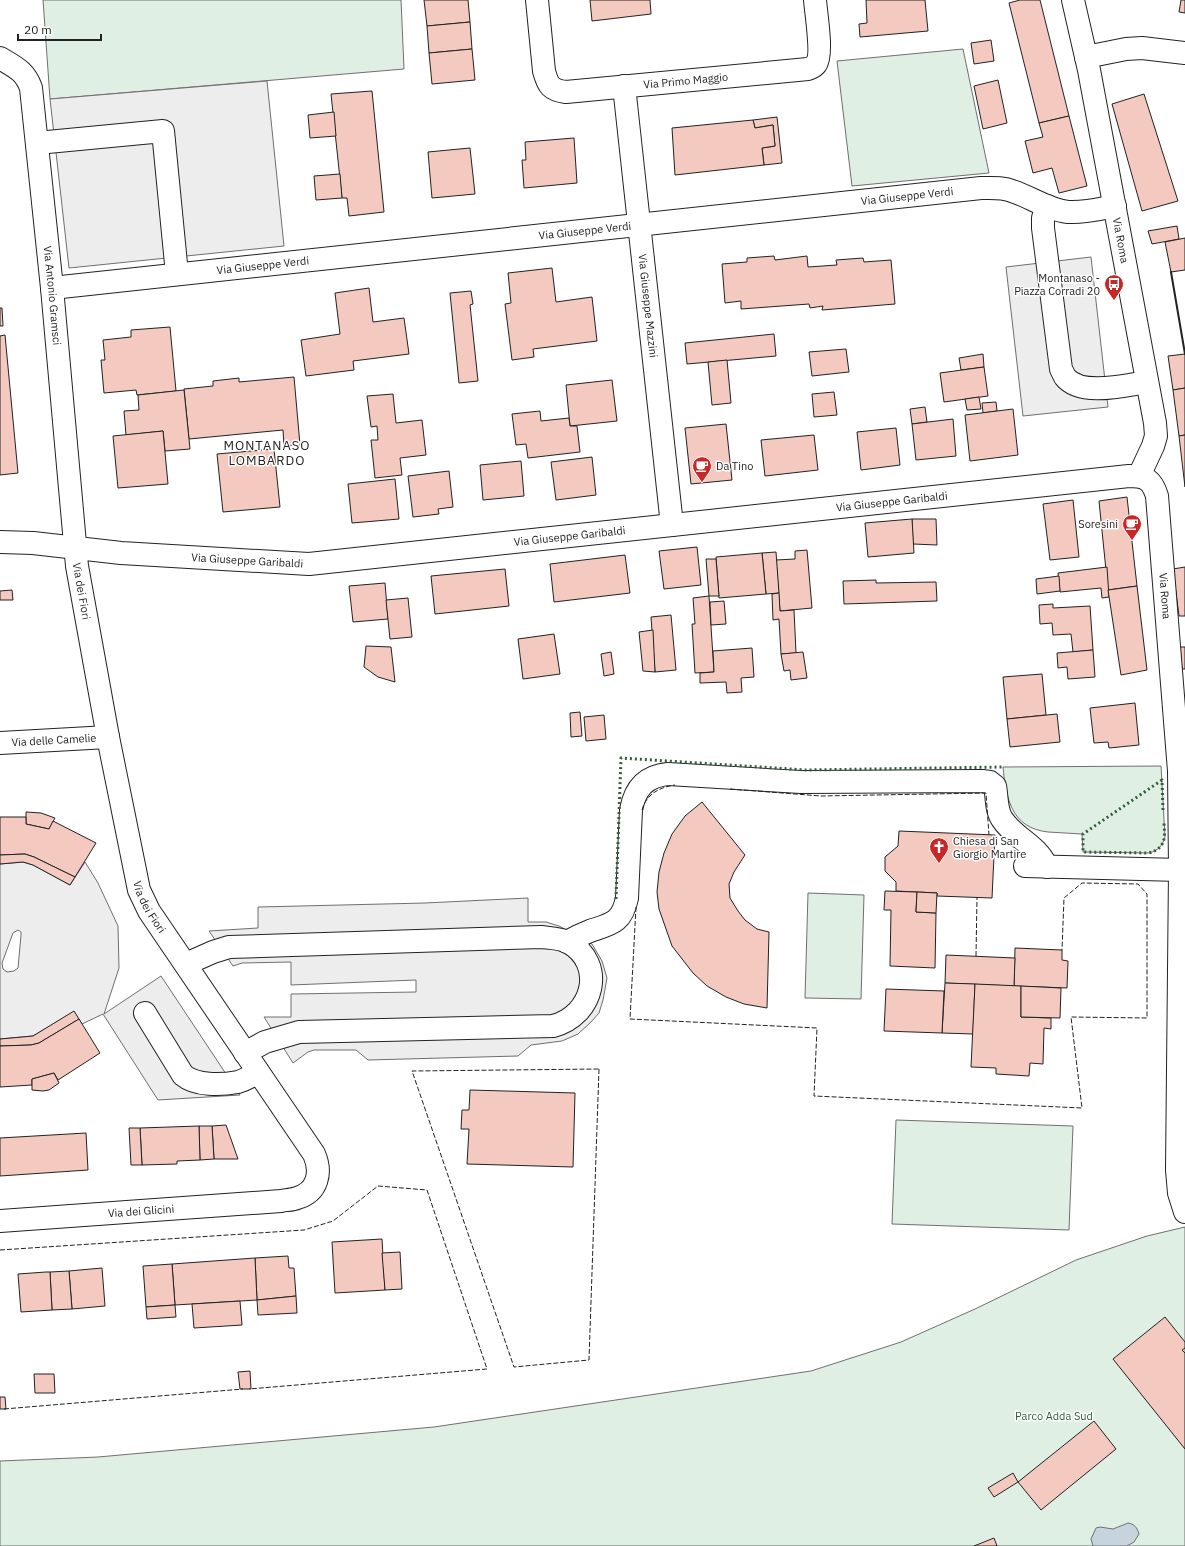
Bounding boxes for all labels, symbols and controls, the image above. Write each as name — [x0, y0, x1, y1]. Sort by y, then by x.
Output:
scale bar — [18, 16, 101, 42]
text: 20 m — [24, 22, 52, 37]
street label: Via Primo Maggio — [643, 70, 729, 92]
street label: Via Giuseppe Verdi — [860, 184, 954, 208]
street label: Via Roma — [1110, 216, 1132, 264]
street label: Via Giuseppe Verdi — [538, 219, 632, 243]
street label: Via Antonio Gramsci — [41, 245, 64, 346]
street label: Via Giuseppe Verdi — [216, 253, 310, 277]
street label: Via Giuseppe Mazzini — [635, 253, 661, 358]
place label: Montanaso - Piazza Corradi 20 — [1014, 271, 1100, 298]
bus stop icon: Montanaso - Piazza Corradi 20 — [1103, 273, 1125, 301]
district label: MONTANASO LOMBARDO — [223, 437, 311, 469]
cafe icon: Da Tino — [691, 455, 713, 483]
place label: Da Tino — [716, 459, 753, 473]
street label: Via Giuseppe Garibaldi — [835, 489, 948, 514]
cafe icon: Soresini — [1121, 513, 1143, 541]
place label: Soresini — [1078, 517, 1118, 531]
street label: Via Giuseppe Garibaldi — [513, 523, 626, 549]
street label: Via Giuseppe Garibaldi — [191, 550, 304, 571]
street label: Via dei Fiori — [70, 562, 94, 621]
street label: Via Roma — [1156, 572, 1174, 620]
street label: Via delle Camelie — [11, 731, 97, 749]
place label: Chiesa di San Giorgio Martire — [953, 834, 1026, 861]
church icon: Chiesa di San Giorgio Martire — [928, 836, 950, 864]
street label: Via dei Fiori — [130, 880, 169, 936]
street label: Via dei Glicini — [107, 1202, 175, 1220]
park label: Parco Adda Sud — [1015, 1409, 1093, 1423]

